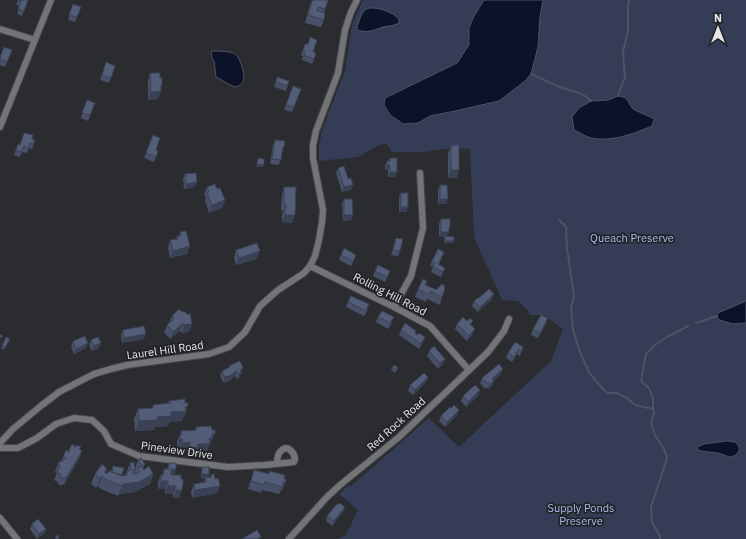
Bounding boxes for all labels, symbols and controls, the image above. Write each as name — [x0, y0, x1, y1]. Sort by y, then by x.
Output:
north arrow — [698, 8, 738, 48]
text: N — [714, 11, 722, 25]
park label: Queach Preserve — [590, 231, 674, 245]
street label: Rolling Hill Road — [351, 269, 429, 319]
street label: Laurel Hill Road — [126, 338, 204, 362]
street label: Red Rock Road — [364, 394, 428, 454]
street label: Pineview Drive — [140, 438, 214, 462]
park label: Supply Ponds Preserve — [548, 501, 614, 528]

